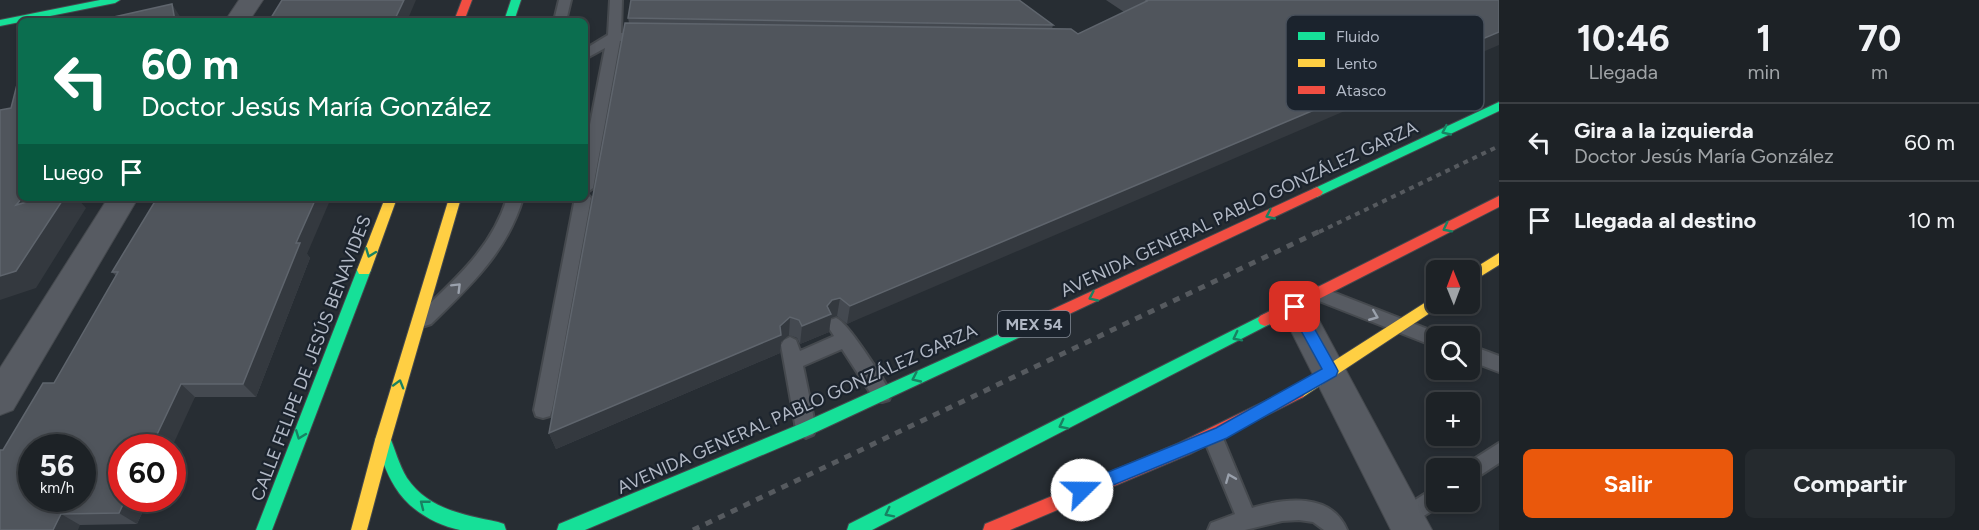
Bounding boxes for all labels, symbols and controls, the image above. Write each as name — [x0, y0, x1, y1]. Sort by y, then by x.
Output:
legend — [1286, 15, 1484, 111]
text: 10:46 — [1577, 17, 1670, 60]
text: 1 — [1756, 17, 1771, 60]
text: 70 — [1858, 17, 1901, 60]
text: Fluido — [1336, 27, 1380, 46]
text: 60 m — [141, 39, 239, 90]
icon: left — [42, 42, 120, 120]
text: Lento — [1336, 54, 1377, 73]
text: Llegada — [1588, 60, 1658, 84]
text: min — [1747, 60, 1780, 84]
text: m — [1871, 60, 1888, 84]
text: Atasco — [1336, 81, 1386, 100]
text: Doctor Jesús María González — [141, 90, 492, 123]
street label: AVENIDA GENERAL PABLO GONZÁLEZ GARZA — [1057, 116, 1421, 302]
text: Gira a la izquierda — [1574, 117, 1754, 144]
one-way arrow — [1442, 124, 1453, 136]
icon: left — [1523, 126, 1556, 159]
text: 60 m — [1904, 129, 1955, 156]
text: Doctor Jesús María González — [1574, 144, 1834, 168]
icon: arrive — [115, 156, 148, 189]
text: Luego — [42, 159, 103, 186]
icon: arrive — [1523, 204, 1556, 237]
one-way arrow — [1265, 207, 1276, 219]
text: Llegada al destino — [1574, 207, 1756, 234]
text: 10 m — [1908, 207, 1955, 234]
street label: CALLE FELIPE DE JESÚS BENAVIDES — [246, 212, 376, 504]
one-way arrow — [1443, 221, 1453, 232]
one-way arrow — [365, 246, 377, 257]
north arrow — [1426, 260, 1480, 314]
map controls — [1426, 260, 1480, 512]
pin — [1269, 281, 1320, 332]
one-way arrow — [450, 283, 461, 294]
one-way arrow — [1088, 289, 1099, 301]
icon: arrive — [1278, 290, 1311, 323]
one-way arrow — [1368, 309, 1379, 321]
road number: MEX 54 — [998, 311, 1070, 337]
street label: AVENIDA GENERAL PABLO GONZÁLEZ GARZA — [614, 319, 980, 499]
button: search — [1426, 326, 1480, 380]
one-way arrow — [1232, 329, 1243, 341]
one-way arrow — [911, 371, 922, 383]
one-way arrow — [392, 379, 404, 390]
button: + — [1426, 392, 1480, 446]
one-way arrow — [1058, 417, 1069, 429]
one-way arrow — [295, 429, 308, 440]
speed limit sign: 60 — [108, 434, 186, 512]
text: 56 — [40, 447, 74, 484]
button: Salir — [1523, 449, 1733, 518]
button: Compartir — [1745, 449, 1955, 518]
position arrow — [1050, 458, 1114, 522]
button: − — [1426, 458, 1480, 512]
one-way arrow — [1225, 473, 1237, 484]
text: km/h — [40, 479, 74, 497]
one-way arrow — [420, 501, 431, 512]
one-way arrow — [884, 506, 895, 517]

